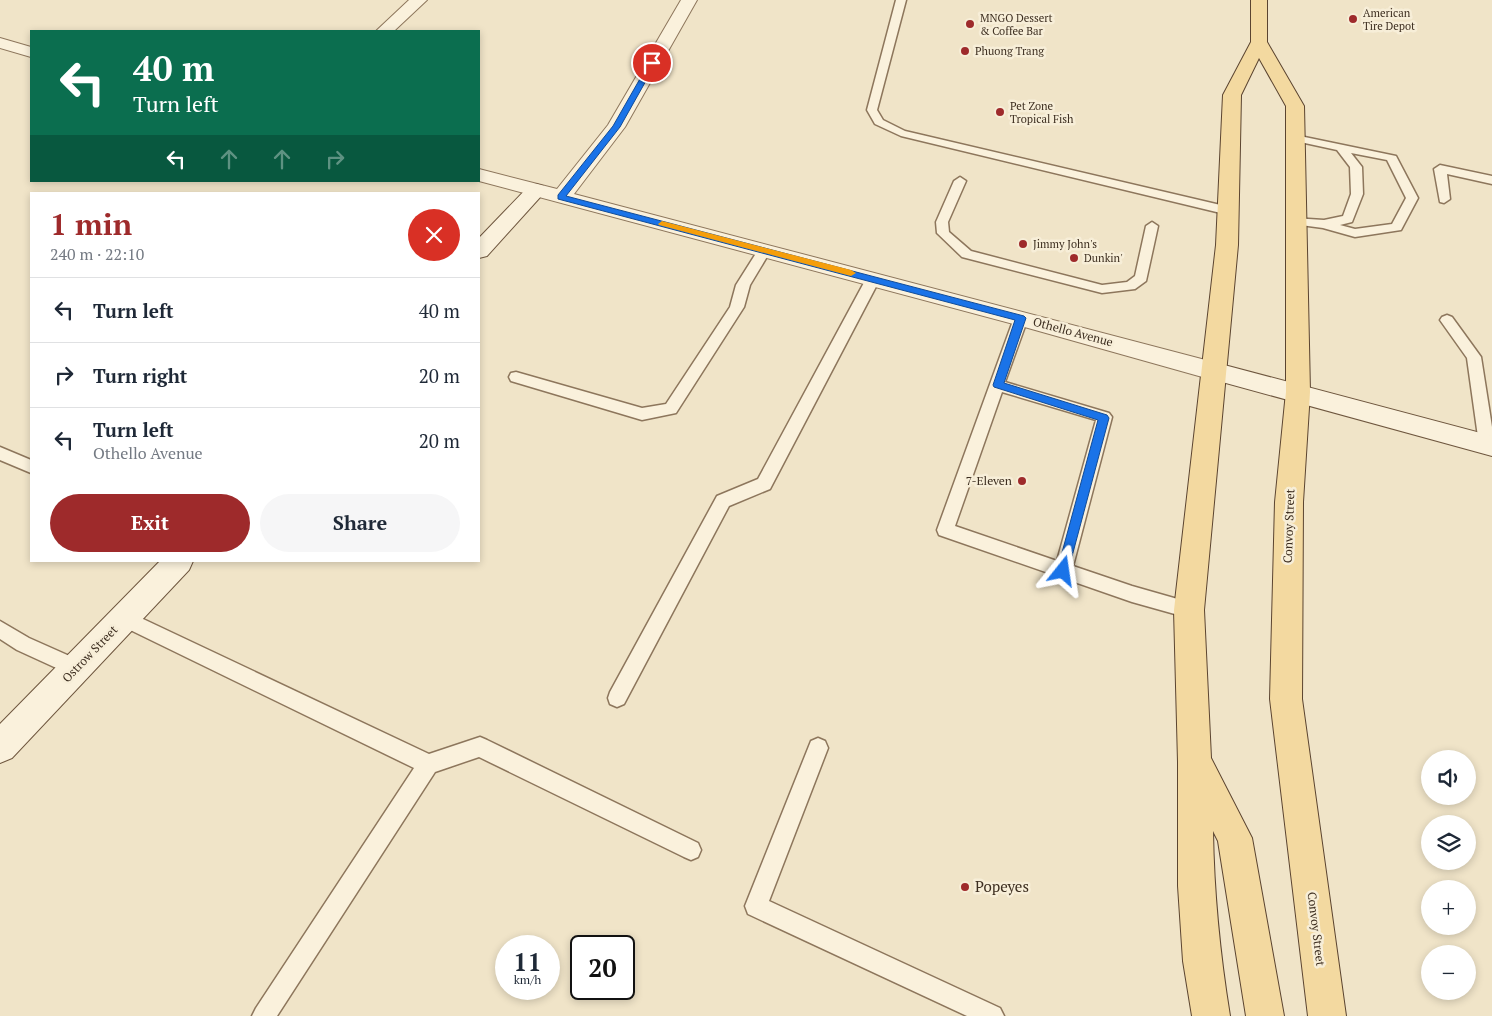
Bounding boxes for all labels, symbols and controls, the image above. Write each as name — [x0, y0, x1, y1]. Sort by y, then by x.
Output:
place label: American Tire Depot — [1363, 6, 1415, 33]
place label: MNGO Dessert & Coffee Bar — [980, 11, 1053, 38]
marker: American Tire Depot — [1347, 13, 1359, 25]
marker: MNGO Dessert & Coffee Bar — [964, 18, 976, 30]
pin — [631, 42, 673, 84]
place label: Phuong Trang — [975, 44, 1044, 58]
text: 40 m — [133, 45, 214, 91]
marker: Phuong Trang — [959, 45, 971, 57]
icon: arrive — [638, 49, 666, 77]
icon: left — [50, 50, 115, 115]
text: Turn left — [133, 89, 219, 118]
place label: Pet Zone Tropical Fish — [1010, 99, 1074, 126]
marker: Pet Zone Tropical Fish — [994, 106, 1006, 118]
icon: left — [162, 145, 190, 173]
icon: ahead — [215, 145, 243, 173]
icon: ahead — [268, 145, 296, 173]
icon: right — [321, 145, 349, 173]
text: 1 min — [50, 204, 132, 244]
button: close — [408, 209, 460, 261]
place label: Jimmy John's — [1033, 237, 1097, 251]
marker: Jimmy John's — [1017, 238, 1029, 250]
text: 240 m · 22:10 — [50, 243, 144, 265]
place label: Dunkin' — [1084, 251, 1123, 265]
marker: Dunkin' — [1068, 252, 1080, 264]
icon: left — [50, 296, 78, 324]
text: Turn left — [93, 298, 174, 323]
text: 40 m — [419, 298, 460, 323]
street label: Othello Avenue — [1031, 314, 1115, 349]
icon: right — [50, 361, 78, 389]
text: Turn right — [93, 363, 187, 388]
text: 20 m — [419, 363, 460, 388]
text: Turn left — [93, 417, 174, 442]
icon: left — [50, 426, 78, 454]
text: 20 m — [419, 428, 460, 453]
text: Othello Avenue — [93, 442, 203, 464]
place label: 7-Eleven — [966, 473, 1012, 488]
marker: 7-Eleven — [1016, 475, 1028, 487]
street label: Convoy Street — [1280, 488, 1297, 563]
button: Exit — [50, 494, 250, 552]
button: Share — [260, 494, 460, 552]
position arrow — [1036, 544, 1088, 596]
street label: Ostrow Street — [59, 622, 121, 685]
map controls — [1421, 750, 1476, 1000]
button: sound — [1421, 750, 1476, 805]
button: layers — [1421, 815, 1476, 870]
place label: Popeyes — [975, 876, 1029, 896]
button: + — [1421, 880, 1476, 935]
marker: Popeyes — [959, 881, 971, 893]
street label: Convoy Street — [1305, 891, 1329, 967]
speed limit sign: 20 — [570, 935, 635, 1000]
text: 11 — [513, 945, 542, 978]
button: − — [1421, 945, 1476, 1000]
text: km/h — [514, 972, 541, 987]

